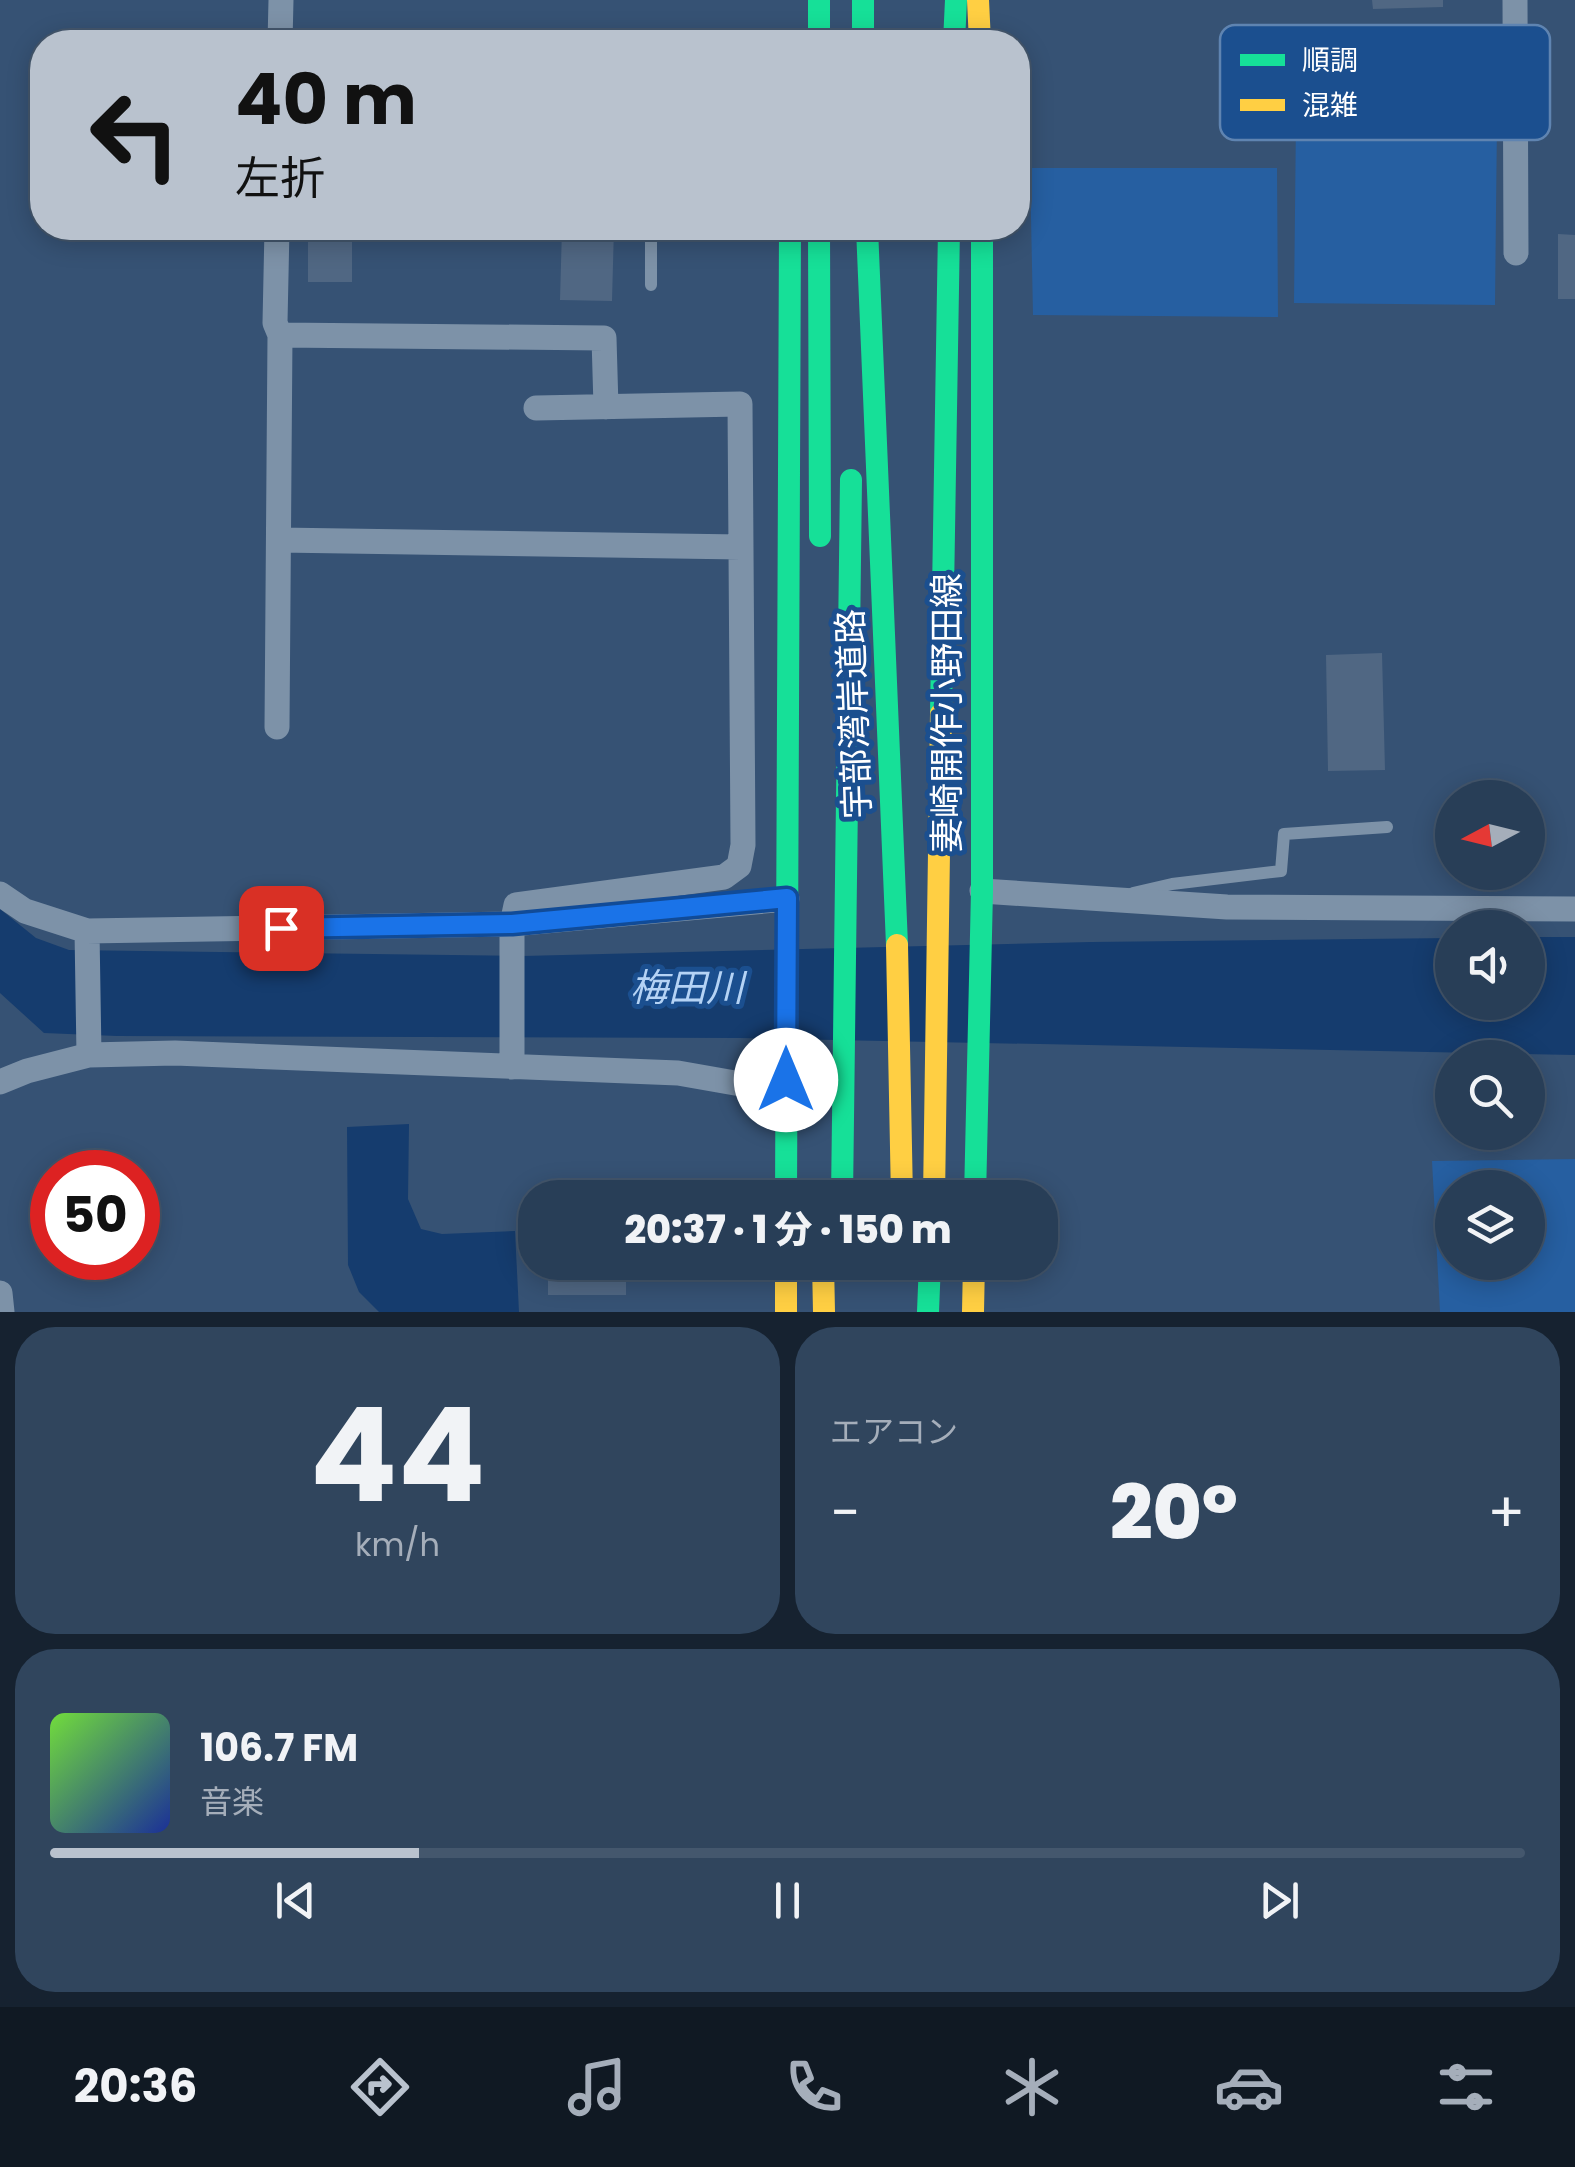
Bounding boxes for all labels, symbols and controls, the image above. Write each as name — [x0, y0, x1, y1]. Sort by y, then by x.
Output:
legend — [1220, 25, 1550, 140]
text: 順調 — [1302, 41, 1358, 80]
text: 40 m — [235, 50, 417, 149]
icon: left — [70, 70, 200, 200]
text: 混雑 — [1302, 86, 1358, 125]
text: 左折 — [235, 147, 325, 210]
street label: 妻崎開作小野田線 — [922, 573, 971, 853]
street label: 宇部湾岸道路 — [825, 608, 882, 820]
north arrow — [1435, 780, 1545, 890]
map controls — [1435, 780, 1545, 1280]
pin — [239, 886, 324, 971]
icon: arrive — [254, 901, 309, 956]
button: sound — [1435, 910, 1545, 1020]
water label: 梅田川 — [630, 961, 748, 1014]
position arrow — [734, 1028, 838, 1132]
button: search — [1435, 1040, 1545, 1150]
speed limit sign: 50 — [30, 1150, 160, 1280]
button: layers — [1435, 1170, 1545, 1280]
text: 20:37 · 1 分 · 150 m — [624, 1203, 952, 1256]
text: 44 — [309, 1364, 486, 1547]
text: エアコン — [830, 1409, 958, 1454]
text: 20° — [1110, 1460, 1238, 1565]
text: − — [830, 1474, 860, 1551]
text: + — [1487, 1474, 1525, 1551]
text: km/h — [355, 1522, 440, 1567]
text: 106.7 FM — [200, 1721, 358, 1774]
text: 音楽 — [200, 1779, 264, 1824]
icon: previous — [268, 1873, 323, 1928]
icon: pause — [760, 1873, 815, 1928]
icon: next — [1252, 1873, 1307, 1928]
icon: directions — [345, 2052, 415, 2122]
icon: music — [562, 2052, 632, 2122]
icon: phone — [779, 2052, 849, 2122]
icon: climate — [997, 2052, 1067, 2122]
icon: car — [1214, 2052, 1284, 2122]
icon: filters — [1431, 2052, 1501, 2122]
text: 20:36 — [74, 2055, 197, 2118]

